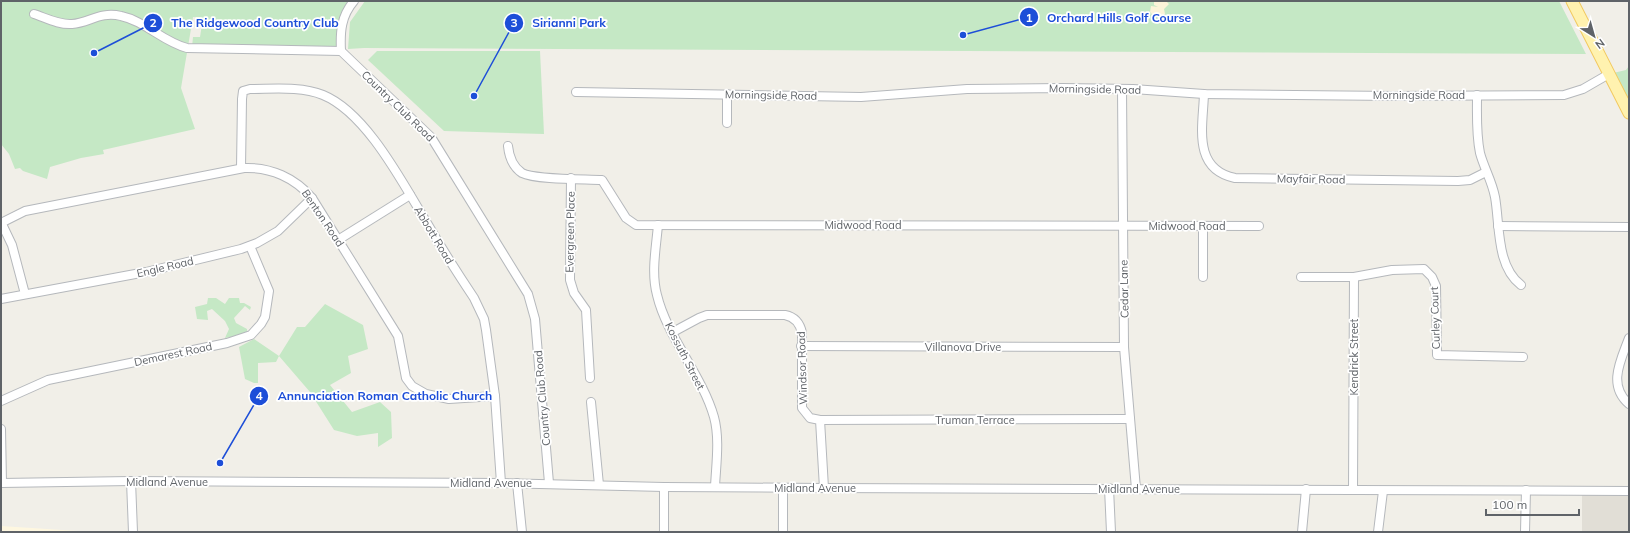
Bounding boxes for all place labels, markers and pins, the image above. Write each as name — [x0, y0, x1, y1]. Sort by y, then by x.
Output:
callout: Orchard Hills Golf Course — [1019, 5, 1200, 29]
callout: The Ridgewood Country Club — [143, 11, 346, 35]
callout: Sirianni Park — [504, 11, 614, 35]
callout: Annunciation Roman Catholic Church — [249, 384, 500, 408]

